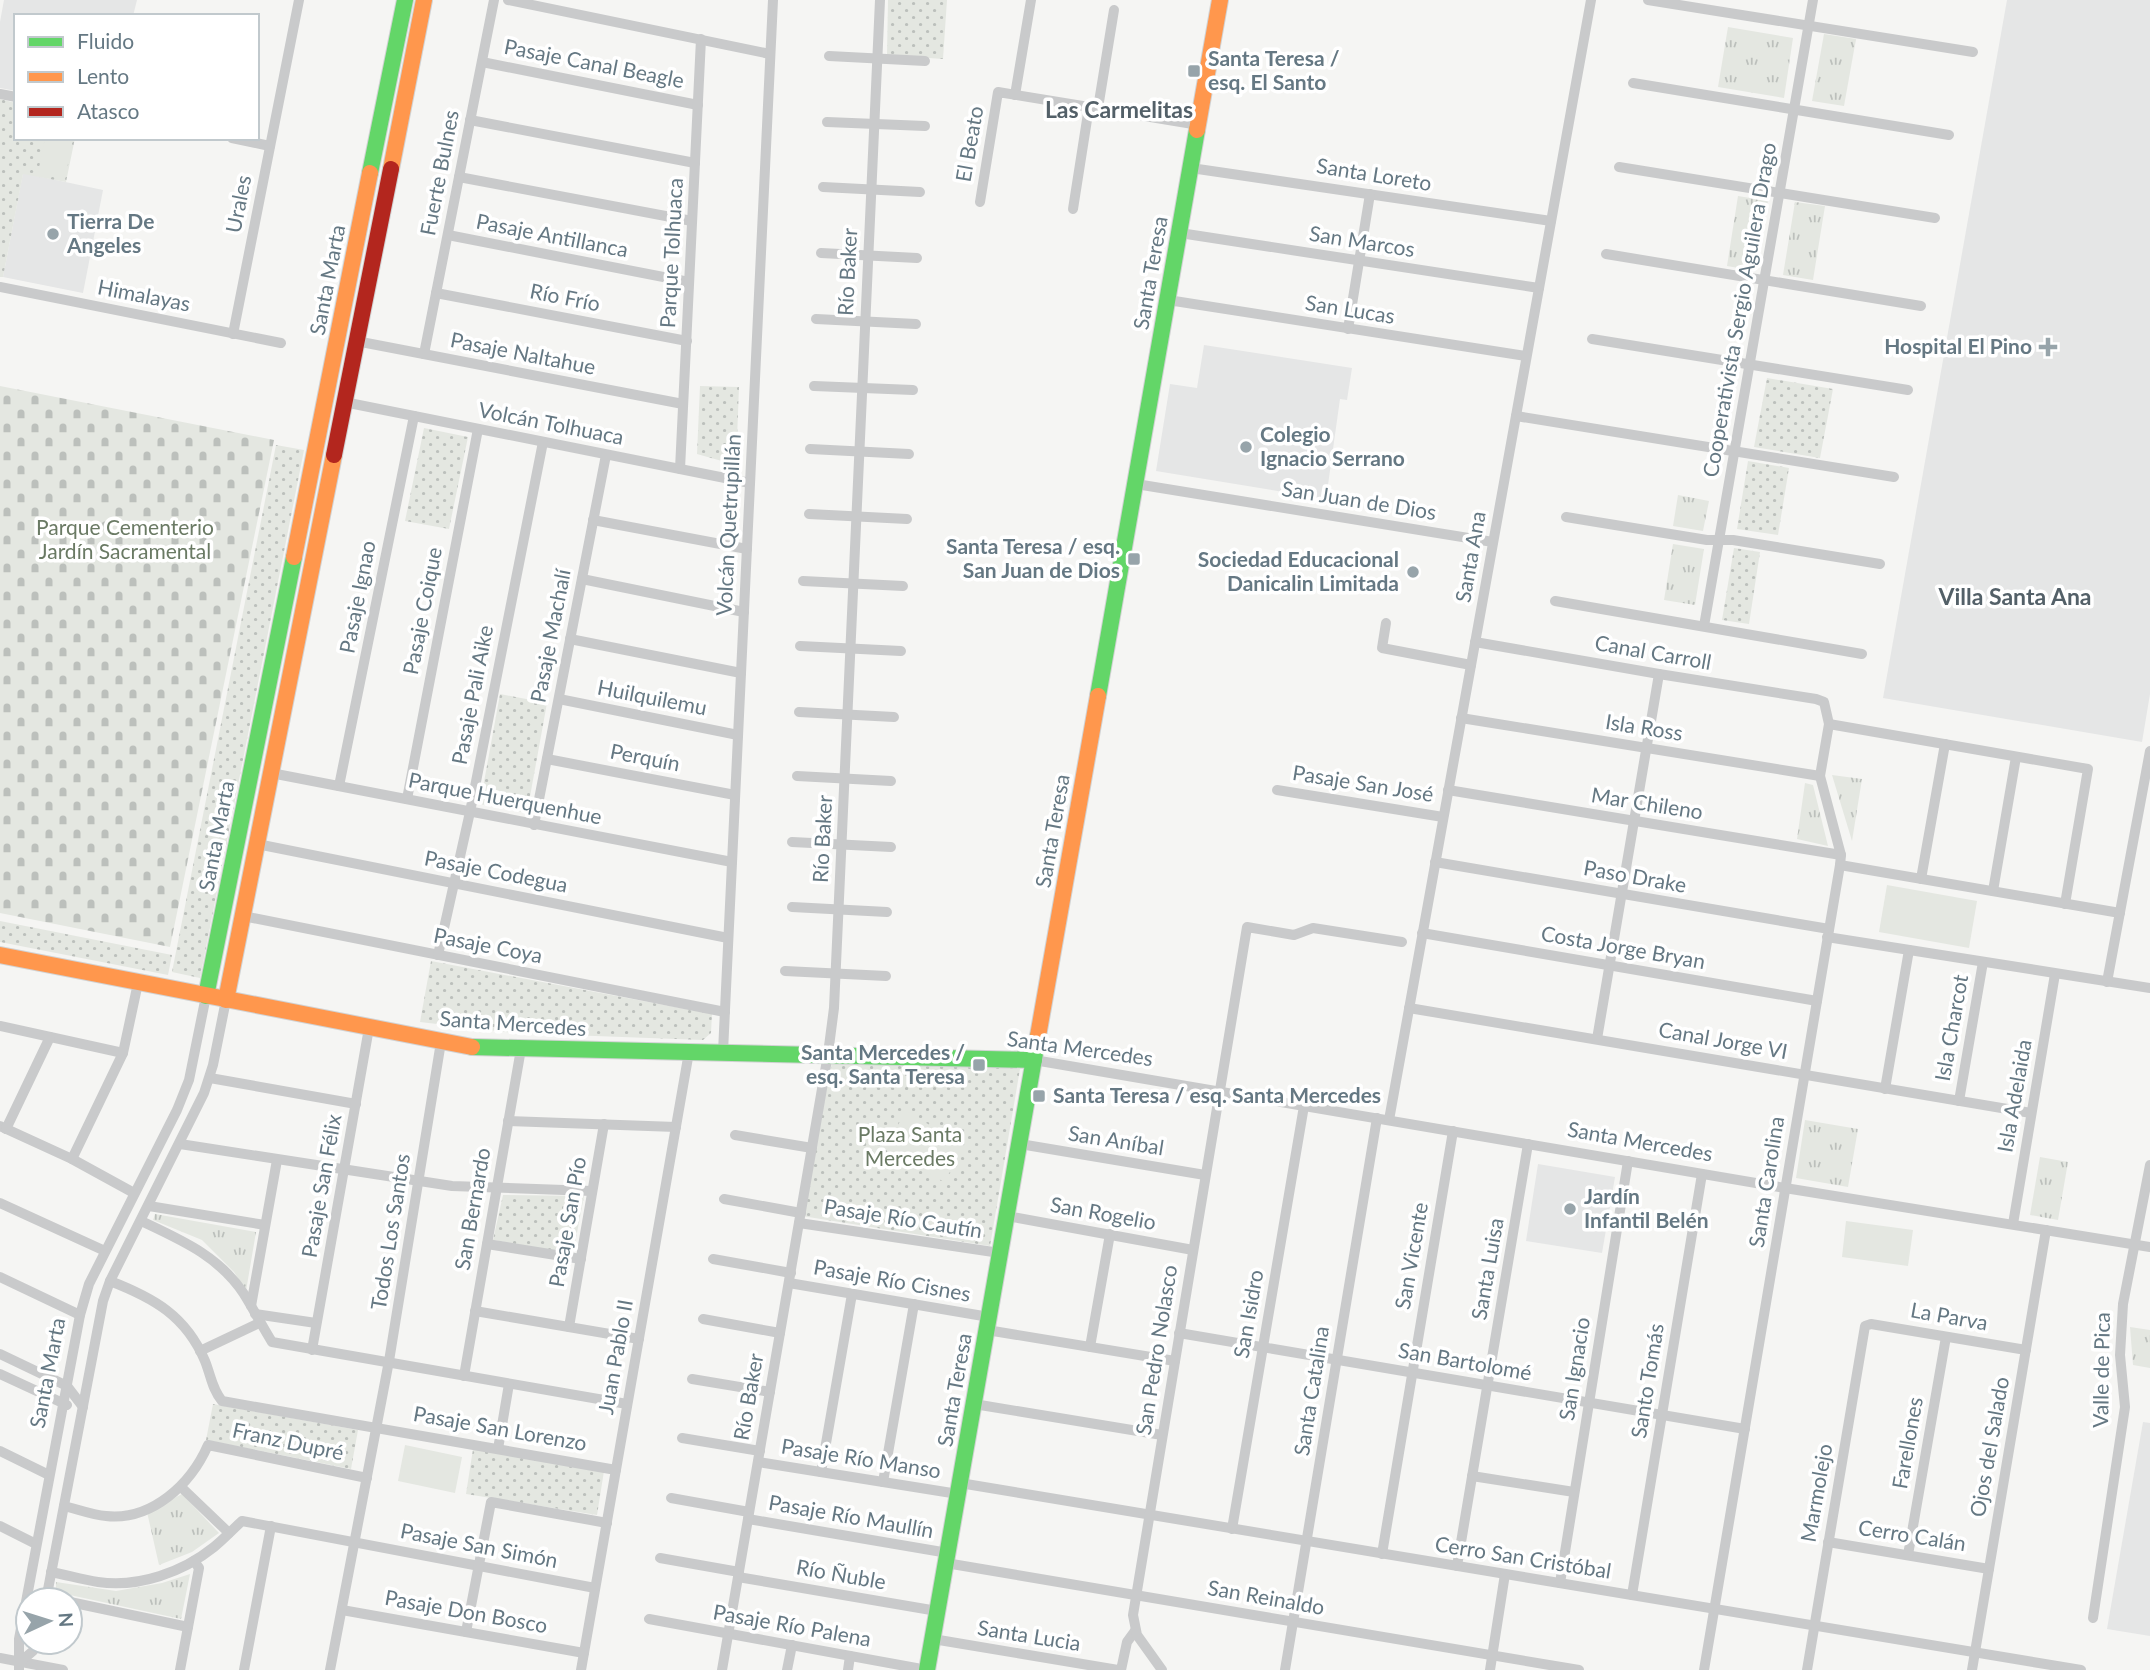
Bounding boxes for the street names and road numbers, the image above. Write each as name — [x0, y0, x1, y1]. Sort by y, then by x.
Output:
street label: Pasaje Canal Beagle — [502, 33, 686, 92]
street label: El Beato — [950, 104, 987, 184]
street label: Fuerte Bulnes — [414, 108, 463, 238]
street label: Cooperativista Sergio Aguilera Drago — [1697, 140, 1780, 479]
street label: Santa Loreto — [1315, 152, 1434, 195]
street label: Urales — [220, 173, 255, 235]
street label: Parque Tolhuaca — [654, 177, 687, 329]
street label: Pasaje Antillanca — [474, 208, 630, 262]
street label: Santa Teresa — [1127, 214, 1172, 331]
street label: San Marcos — [1308, 220, 1417, 261]
street label: Santa Marta — [304, 222, 349, 337]
street label: Río Baker — [832, 227, 861, 317]
street label: Himalayas — [96, 273, 193, 316]
street label: Río Frío — [528, 277, 603, 316]
street label: San Lucas — [1304, 289, 1397, 328]
street label: Pasaje Naltahue — [449, 326, 598, 379]
street label: Volcán Tolhuaca — [477, 396, 626, 449]
street label: Volcán Quetrupillán — [710, 433, 745, 617]
street label: San Juan de Dios — [1280, 475, 1438, 524]
street label: Santa Ana — [1449, 509, 1490, 604]
street label: Pasaje Ignao — [333, 538, 380, 655]
street label: Pasaje Coique — [397, 545, 446, 676]
street label: Pasaje Machalí — [524, 566, 575, 705]
street label: Pasaje Pali Aike — [446, 623, 497, 767]
street label: Canal Carroll — [1593, 629, 1714, 674]
street label: Huilquilemu — [595, 674, 709, 719]
street label: Isla Ross — [1604, 708, 1685, 745]
street label: Perquín — [608, 738, 682, 776]
street label: Pasaje San José — [1291, 759, 1436, 806]
street label: Parque Huerquenhue — [406, 767, 604, 829]
street label: Santa Teresa — [1029, 772, 1074, 889]
street label: Santa Marta — [193, 778, 238, 893]
street label: Mar Chileno — [1590, 781, 1705, 824]
street label: Río Baker — [807, 794, 836, 884]
street label: Pasaje Codegua — [423, 844, 570, 897]
street label: Paso Drake — [1582, 854, 1689, 897]
street label: Costa Jorge Bryan — [1539, 920, 1707, 973]
street label: Pasaje Coya — [432, 922, 545, 967]
street label: Isla Charcot — [1929, 972, 1972, 1083]
street label: Santa Mercedes — [439, 1005, 587, 1040]
street label: Canal Jorge VI — [1657, 1016, 1790, 1063]
street label: Santa Mercedes — [1006, 1025, 1155, 1070]
street label: Isla Adelaida — [1991, 1037, 2036, 1154]
street label: Pasaje San Félix — [296, 1112, 346, 1259]
street label: Santa Carolina — [1743, 1114, 1788, 1249]
street label: Santa Mercedes — [1566, 1115, 1715, 1166]
street label: San Aníbal — [1067, 1120, 1166, 1159]
street label: San Bernardo — [448, 1145, 495, 1272]
street label: Todos Los Santos — [365, 1152, 414, 1312]
street label: Pasaje San Pío — [543, 1154, 590, 1289]
street label: San Rogelio — [1048, 1191, 1158, 1234]
street label: Pasaje Río Cautín — [822, 1193, 984, 1242]
street label: San Vicente — [1389, 1200, 1432, 1311]
street label: Santa Luisa — [1465, 1216, 1508, 1322]
street label: Pasaje Río Cisnes — [812, 1253, 973, 1306]
street label: San Pedro Nolasco — [1130, 1263, 1181, 1437]
street label: San Isidro — [1227, 1267, 1268, 1360]
street label: La Parva — [1909, 1296, 1990, 1335]
street label: Juan Pablo II — [592, 1297, 637, 1416]
street label: Valle de Pica — [2087, 1312, 2114, 1428]
street label: Santa Marta — [24, 1315, 69, 1430]
street label: San Ignacio — [1553, 1315, 1594, 1422]
street label: Santo Tomás — [1625, 1322, 1668, 1440]
street label: Santa Catalina — [1288, 1324, 1333, 1457]
street label: Santa Teresa — [931, 1331, 976, 1448]
street label: San Bartolomé — [1397, 1337, 1534, 1385]
street label: Río Baker — [728, 1351, 768, 1442]
street label: Ojos del Salado — [1964, 1375, 2013, 1519]
street label: Farellones — [1886, 1395, 1927, 1491]
street label: Pasaje San Lorenzo — [412, 1400, 589, 1455]
street label: Franz Dupré — [230, 1417, 346, 1465]
street label: Pasaje Río Manso — [780, 1433, 943, 1483]
street label: Marmolejo — [1795, 1442, 1836, 1544]
street label: Pasaje Río Maullín — [767, 1489, 936, 1542]
street label: Cerro Calán — [1857, 1514, 1968, 1555]
street label: Pasaje San Simón — [398, 1517, 560, 1572]
street label: Cerro San Cristóbal — [1433, 1530, 1613, 1583]
street label: Río Ñuble — [794, 1553, 888, 1594]
street label: San Reinaldo — [1206, 1574, 1327, 1619]
street label: Pasaje Don Bosco — [383, 1584, 550, 1637]
street label: Pasaje Río Palena — [711, 1598, 873, 1651]
street label: Santa Lucia — [976, 1614, 1083, 1655]

